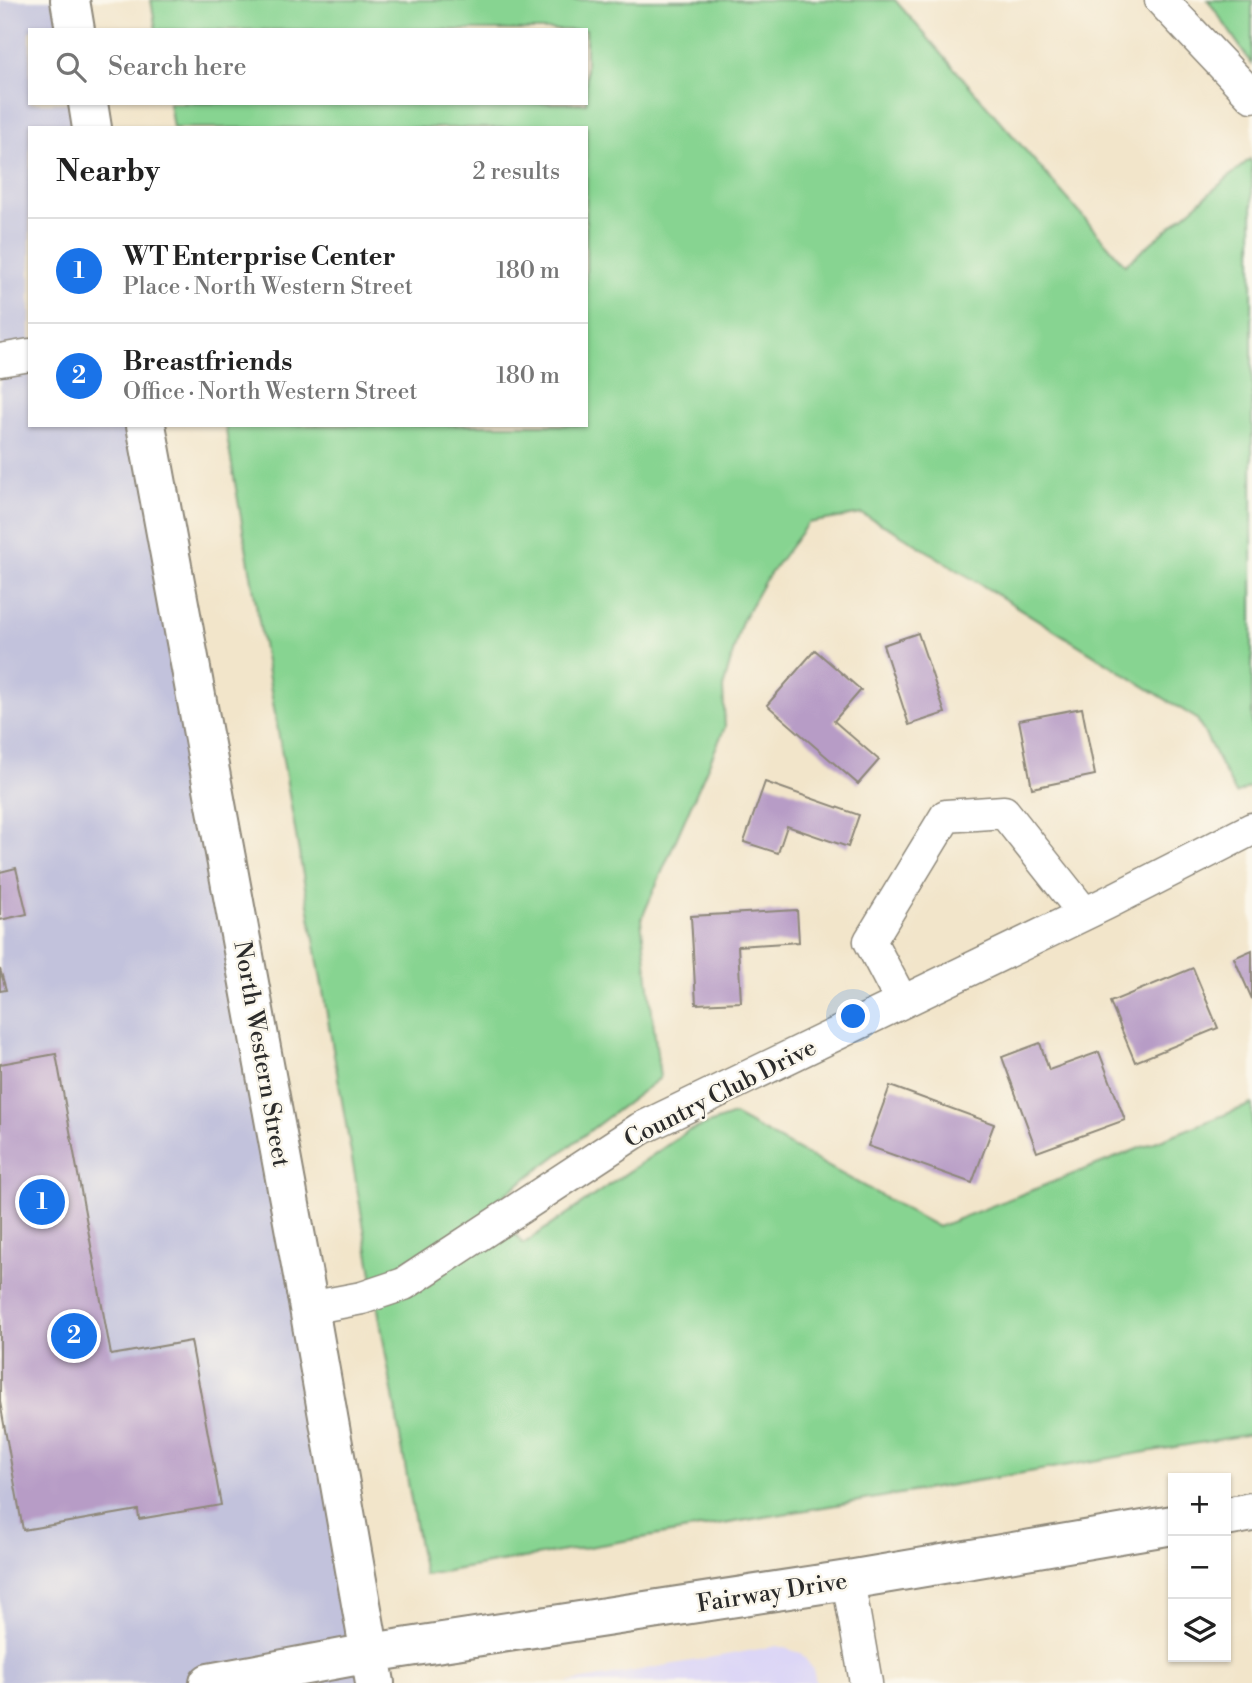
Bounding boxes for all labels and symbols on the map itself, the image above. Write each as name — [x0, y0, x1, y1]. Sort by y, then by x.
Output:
street label: North Western Street — [226, 939, 296, 1170]
your location — [836, 999, 870, 1033]
street label: Country Club Drive — [620, 1033, 821, 1155]
pin: 1 — [19, 1176, 65, 1228]
pin: 2 — [51, 1310, 97, 1362]
street label: Fairway Drive — [695, 1566, 850, 1620]

